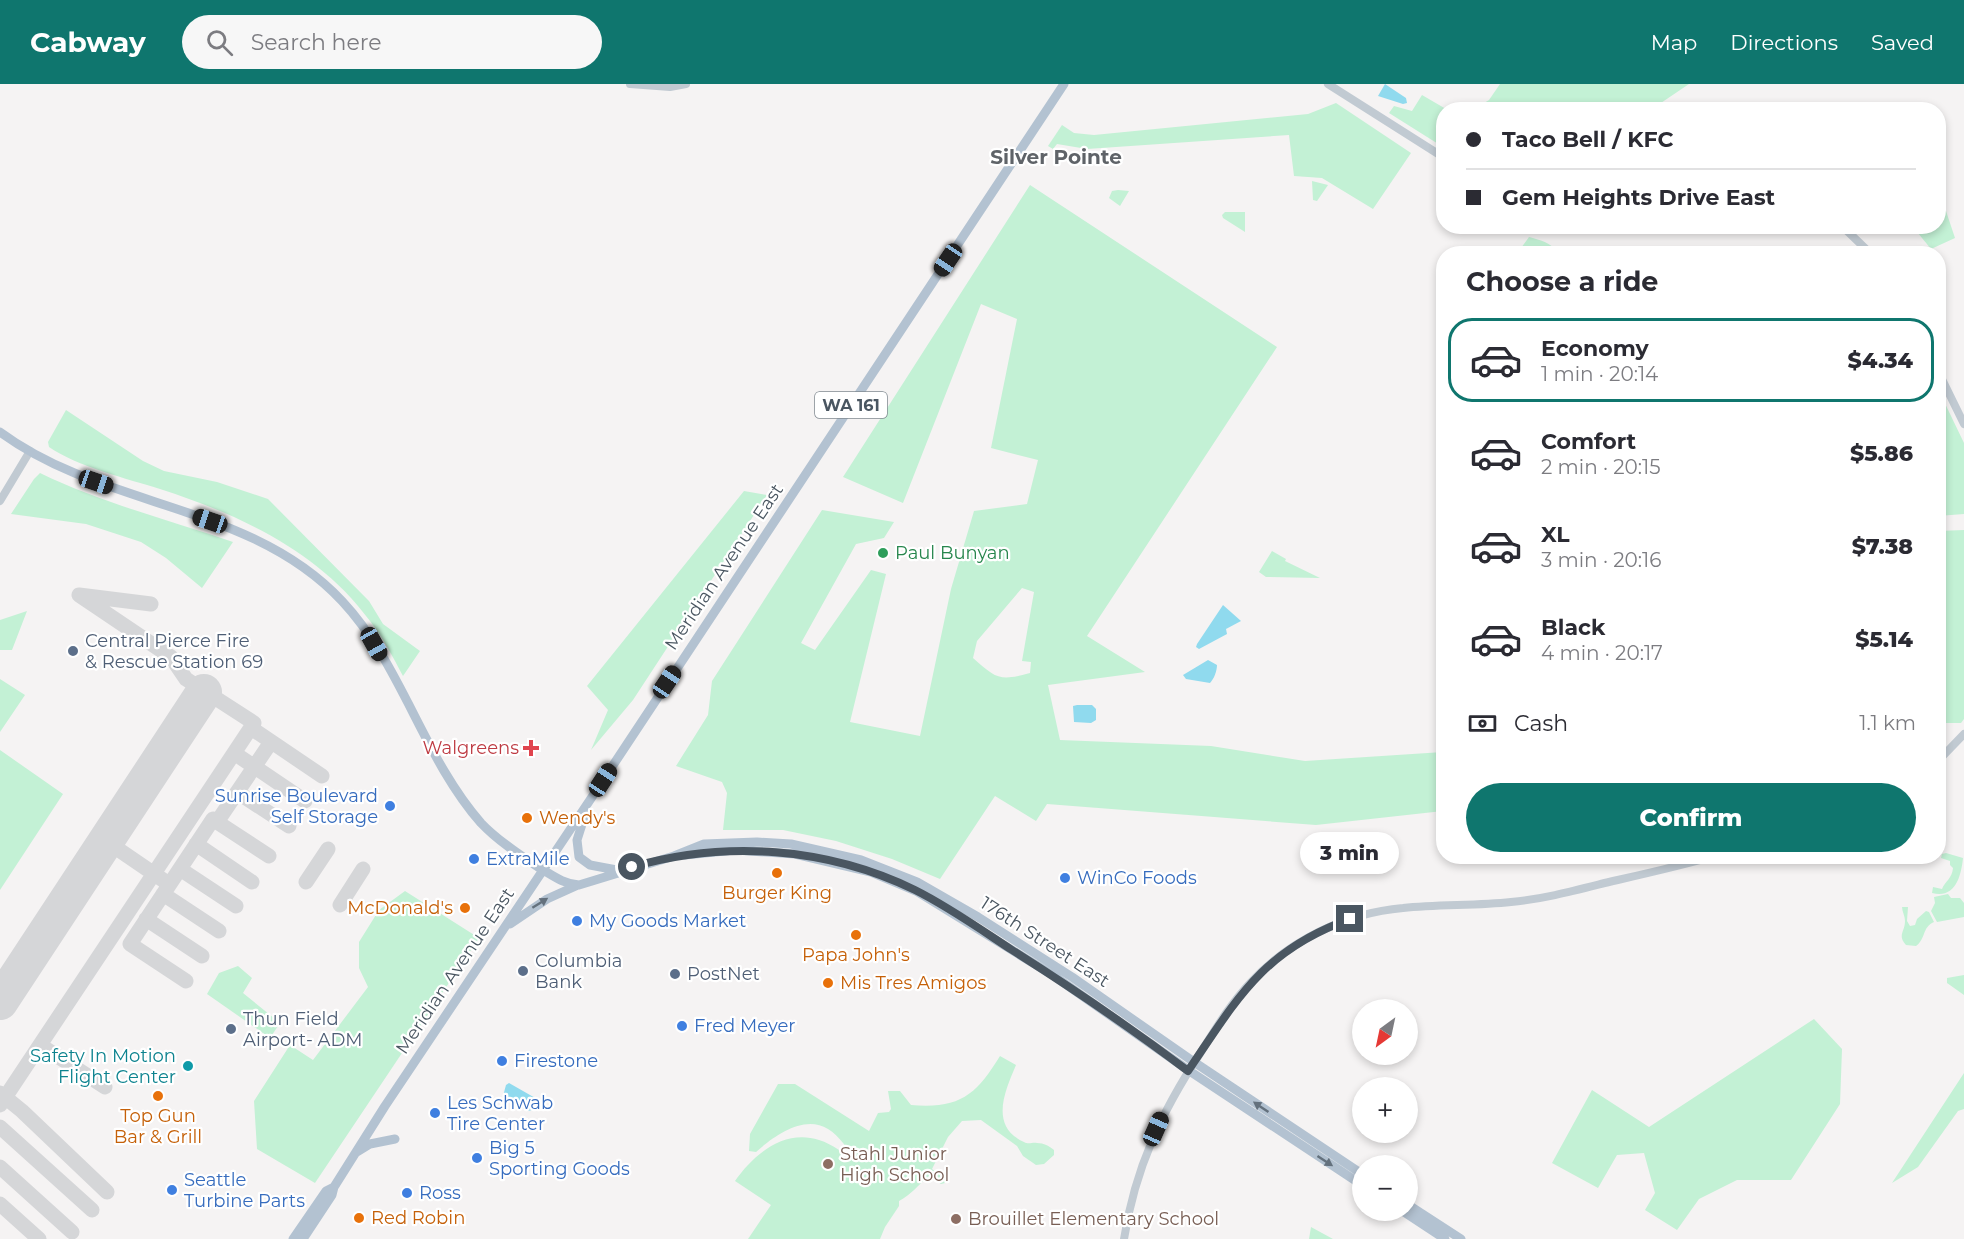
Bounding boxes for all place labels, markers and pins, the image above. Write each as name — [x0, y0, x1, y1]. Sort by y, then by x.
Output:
place label: Paul Bunyan — [895, 542, 1010, 564]
marker: Paul Bunyan — [876, 546, 890, 560]
place label: Central Pierce Fire & Rescue Station 69 — [85, 630, 263, 673]
marker: Central Pierce Fire & Rescue Station 69 — [66, 644, 80, 658]
place label: Walgreens — [423, 737, 519, 759]
marker: Walgreens — [524, 741, 538, 755]
place label: Sunrise Boulevard Self Storage — [215, 785, 378, 828]
marker: Sunrise Boulevard Self Storage — [383, 799, 397, 813]
place label: Wendy's — [539, 807, 616, 829]
marker: Wendy's — [520, 811, 534, 825]
place label: ExtraMile — [486, 848, 570, 870]
marker: ExtraMile — [467, 852, 481, 866]
marker: Burger King — [770, 866, 784, 880]
place label: WinCo Foods — [1077, 867, 1197, 889]
marker: WinCo Foods — [1058, 871, 1072, 885]
place label: Burger King — [722, 882, 832, 904]
place label: McDonald's — [347, 897, 453, 919]
marker: McDonald's — [458, 901, 472, 915]
place label: My Goods Market — [589, 910, 746, 932]
marker: My Goods Market — [570, 914, 584, 928]
marker: Papa John's — [849, 928, 863, 942]
place label: Papa John's — [802, 944, 910, 966]
place label: Columbia Bank — [535, 950, 622, 993]
place label: PostNet — [687, 963, 760, 985]
marker: Columbia Bank — [516, 964, 530, 978]
marker: PostNet — [668, 967, 682, 981]
place label: Mis Tres Amigos — [840, 972, 986, 994]
marker: Mis Tres Amigos — [821, 976, 835, 990]
place label: Thun Field Airport- ADM — [243, 1008, 363, 1051]
place label: Fred Meyer — [694, 1015, 796, 1037]
marker: Fred Meyer — [675, 1019, 689, 1033]
marker: Thun Field Airport- ADM — [224, 1022, 238, 1036]
place label: Safety In Motion Flight Center — [30, 1045, 176, 1088]
place label: Firestone — [514, 1050, 598, 1072]
marker: Firestone — [495, 1054, 509, 1068]
marker: Safety In Motion Flight Center — [181, 1059, 195, 1073]
marker: Top Gun Bar & Grill — [151, 1089, 165, 1103]
place label: Les Schwab Tire Center — [447, 1092, 553, 1135]
place label: Top Gun Bar & Grill — [114, 1105, 202, 1148]
marker: Les Schwab Tire Center — [428, 1106, 442, 1120]
place label: Big 5 Sporting Goods — [489, 1137, 630, 1180]
place label: Stahl Junior High School — [840, 1143, 949, 1186]
marker: Big 5 Sporting Goods — [470, 1151, 484, 1165]
marker: Stahl Junior High School — [821, 1157, 835, 1171]
place label: Seattle Turbine Parts — [184, 1169, 305, 1212]
place label: Ross — [419, 1182, 461, 1204]
marker: Seattle Turbine Parts — [165, 1183, 179, 1197]
marker: Ross — [400, 1186, 414, 1200]
place label: Red Robin — [371, 1207, 465, 1229]
place label: Brouillet Elementary School — [968, 1208, 1219, 1230]
marker: Red Robin — [352, 1211, 366, 1225]
marker: Brouillet Elementary School — [949, 1212, 963, 1226]

